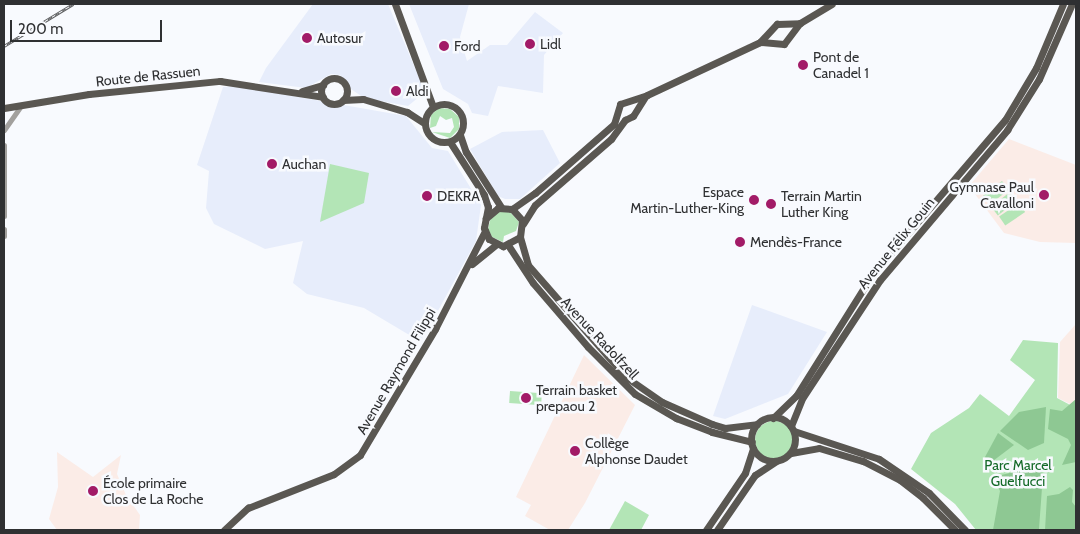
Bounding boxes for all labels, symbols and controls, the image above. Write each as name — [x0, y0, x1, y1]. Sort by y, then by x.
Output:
scale bar — [12, 10, 165, 42]
text: 200 m — [18, 20, 63, 38]
place label: Autosur — [317, 30, 363, 46]
marker: Autosur — [301, 32, 313, 44]
place label: Lidl — [540, 36, 561, 52]
place label: Ford — [454, 38, 480, 54]
marker: Lidl — [524, 38, 536, 50]
marker: Ford — [438, 40, 450, 52]
place label: Pont de Canadel 1 — [813, 49, 869, 82]
marker: Pont de Canadel 1 — [797, 59, 809, 71]
street label: Route de Rassuen — [95, 62, 201, 90]
place label: Aldi — [406, 83, 428, 99]
marker: Aldi — [390, 85, 402, 97]
place label: Auchan — [282, 156, 326, 172]
marker: Auchan — [266, 158, 278, 170]
place label: Gymnase Paul Cavalloni — [950, 179, 1034, 212]
place label: Espace Martin-Luther-King — [630, 184, 744, 216]
place label: DEKRA — [437, 188, 480, 204]
place label: Terrain Martin Luther King — [781, 188, 862, 220]
marker: Gymnase Paul Cavalloni — [1038, 189, 1050, 201]
marker: DEKRA — [421, 190, 433, 202]
marker: Espace Martin-Luther-King — [748, 194, 760, 206]
street label: Avenue Félix Gouin — [854, 194, 938, 292]
marker: Terrain Martin Luther King — [765, 198, 777, 210]
place label: Mendès-France — [750, 234, 842, 250]
marker: Mendès-France — [734, 236, 746, 248]
street label: Avenue Radolfzell — [558, 293, 642, 383]
street label: Avenue Raymond Filippi — [353, 305, 439, 437]
place label: Terrain basket prepaou 2 — [536, 382, 617, 414]
marker: Terrain basket prepaou 2 — [520, 392, 532, 404]
place label: Collège Alphonse Daudet — [585, 435, 688, 468]
marker: Collège Alphonse Daudet — [569, 445, 581, 457]
park label: Parc Marcel Guelfucci — [984, 457, 1052, 490]
place label: École primaire Clos de La Roche — [103, 475, 203, 508]
marker: École primaire Clos de La Roche — [87, 485, 99, 497]

